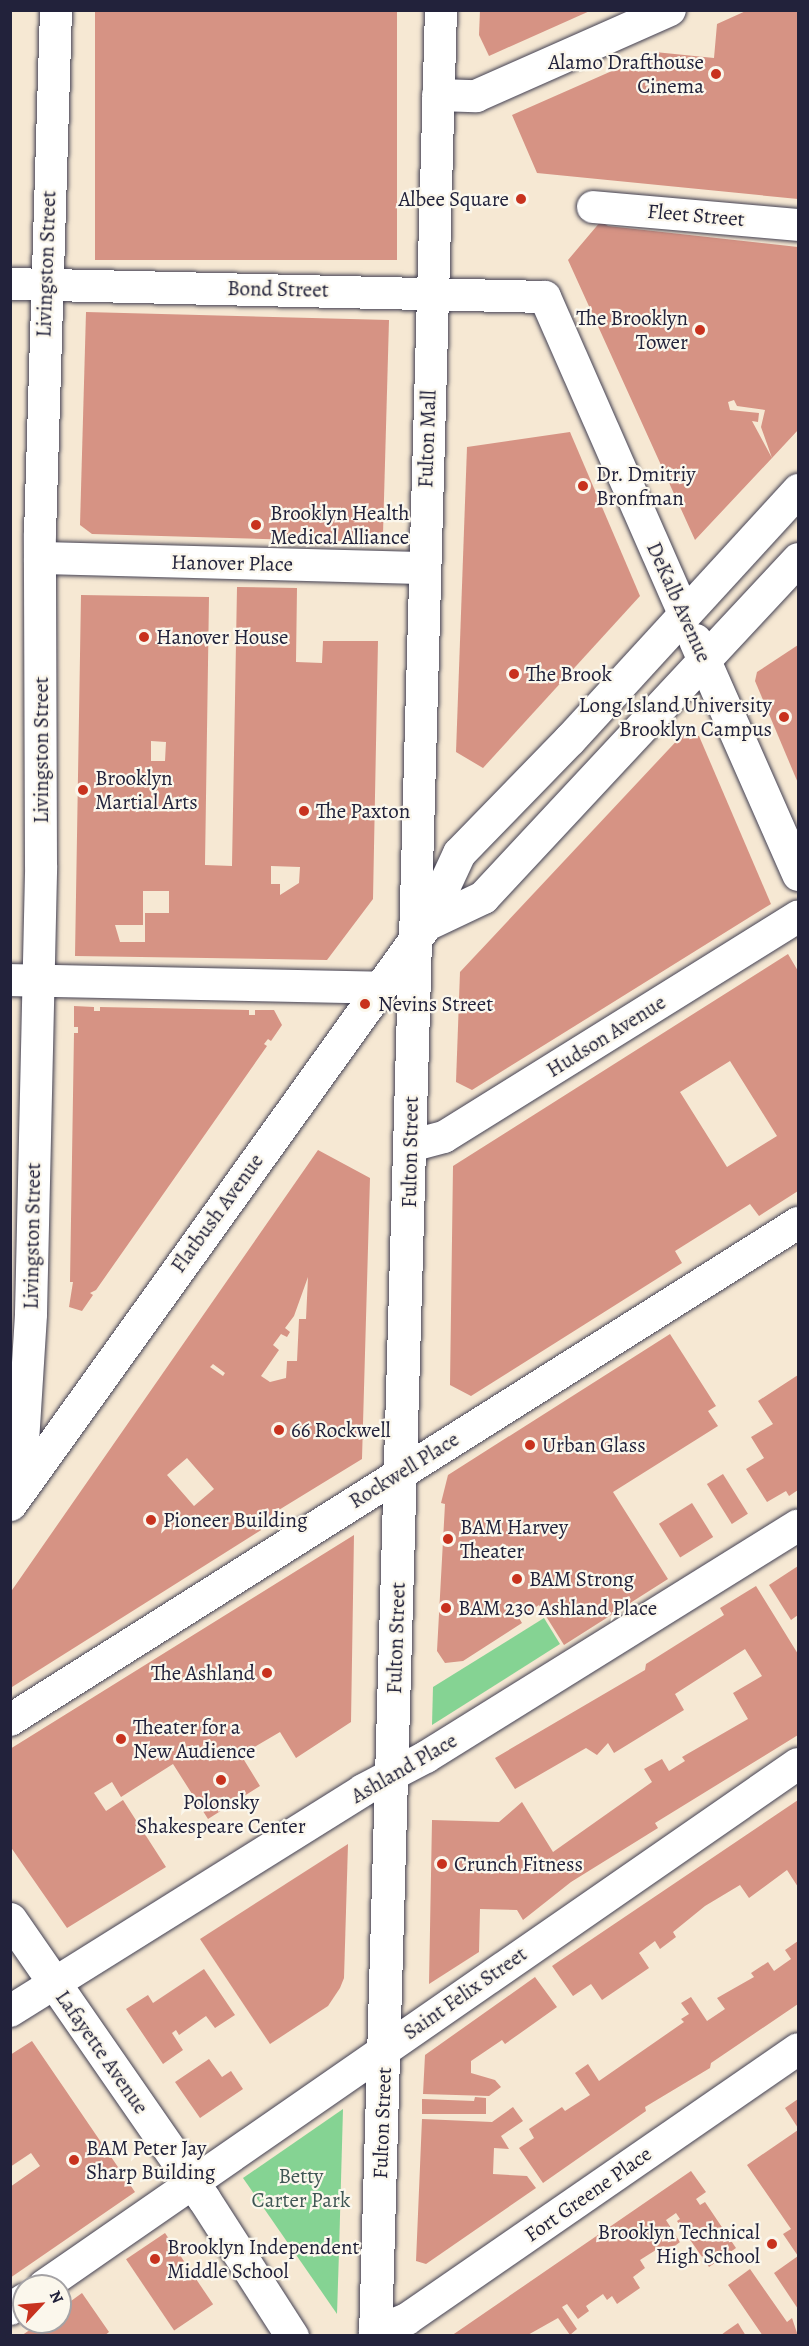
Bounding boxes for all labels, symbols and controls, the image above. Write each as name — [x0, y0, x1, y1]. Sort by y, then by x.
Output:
place label: Alamo Drafthouse Cinema — [548, 49, 704, 99]
marker: Alamo Drafthouse Cinema — [709, 67, 723, 81]
place label: Albee Square — [398, 186, 509, 212]
street label: Livingston Street — [31, 190, 61, 338]
marker: Albee Square — [514, 192, 528, 206]
street label: Fleet Street — [646, 198, 746, 232]
street label: Bond Street — [227, 276, 329, 302]
place label: The Brooklyn Tower — [576, 305, 688, 355]
marker: The Brooklyn Tower — [693, 323, 707, 337]
street label: Fulton Mall — [413, 390, 441, 488]
place label: Dr. Dmitriy Bronfman — [596, 461, 696, 511]
marker: Dr. Dmitriy Bronfman — [574, 477, 592, 495]
place label: Brooklyn Health Medical Alliance — [270, 500, 410, 550]
marker: Brooklyn Health Medical Alliance — [247, 516, 265, 534]
street label: DeKalb Avenue — [641, 538, 717, 666]
street label: Hanover Place — [171, 549, 293, 577]
place label: Hanover House — [156, 624, 289, 650]
marker: Hanover House — [137, 630, 151, 644]
place label: The Brook — [526, 661, 612, 687]
marker: The Brook — [507, 667, 521, 681]
street label: Livingston Street — [28, 677, 54, 823]
place label: Long Island University Brooklyn Campus — [579, 692, 772, 742]
marker: Long Island University Brooklyn Campus — [777, 710, 791, 724]
place label: Brooklyn Martial Arts — [95, 765, 198, 815]
marker: Brooklyn Martial Arts — [76, 783, 90, 797]
place label: The Paxton — [316, 798, 410, 824]
marker: The Paxton — [297, 804, 311, 818]
street label: Hudson Avenue — [542, 989, 670, 1083]
place label: Nevins Street — [378, 991, 493, 1017]
marker: Nevins Street — [356, 995, 374, 1013]
street label: Fulton Street — [396, 1096, 424, 1208]
street label: Flatbush Avenue — [165, 1149, 269, 1277]
street label: Livingston Street — [18, 1162, 46, 1310]
place label: 66 Rockwell — [291, 1417, 391, 1443]
marker: 66 Rockwell — [272, 1423, 286, 1437]
street label: Rockwell Place — [344, 1426, 464, 1514]
place label: Urban Glass — [542, 1432, 646, 1458]
marker: Urban Glass — [523, 1438, 537, 1452]
place label: Pioneer Building — [163, 1507, 307, 1533]
marker: Pioneer Building — [144, 1513, 158, 1527]
place label: BAM Harvey Theater — [460, 1514, 568, 1564]
marker: BAM Harvey Theater — [441, 1532, 455, 1546]
place label: BAM Strong — [529, 1566, 634, 1592]
marker: BAM Strong — [510, 1572, 524, 1586]
street label: Fulton Street — [381, 1582, 411, 1694]
place label: BAM 230 Ashland Place — [458, 1595, 657, 1621]
marker: BAM 230 Ashland Place — [439, 1601, 453, 1615]
place label: The Ashland — [151, 1660, 255, 1686]
marker: The Ashland — [260, 1666, 274, 1680]
place label: Theater for a New Audience — [133, 1714, 255, 1764]
street label: Ashland Place — [346, 1728, 462, 1808]
marker: Theater for a New Audience — [114, 1732, 128, 1746]
marker: Polonsky Shakespeare Center — [214, 1773, 228, 1787]
place label: Polonsky Shakespeare Center — [136, 1789, 306, 1839]
place label: Crunch Fitness — [454, 1851, 583, 1877]
marker: Crunch Fitness — [435, 1857, 449, 1871]
street label: Saint Felix Street — [398, 1941, 532, 2045]
street label: Lafayette Avenue — [50, 1985, 154, 2119]
street label: Fulton Street — [367, 2067, 397, 2179]
place label: BAM Peter Jay Sharp Building — [86, 2135, 215, 2185]
street label: Fort Greene Place — [520, 2141, 656, 2247]
marker: BAM Peter Jay Sharp Building — [67, 2153, 81, 2167]
park label: Betty Carter Park — [252, 2163, 350, 2213]
place label: Brooklyn Technical High School — [598, 2219, 760, 2269]
place label: Brooklyn Independent Middle School — [167, 2234, 359, 2284]
marker: Brooklyn Technical High School — [765, 2237, 779, 2251]
marker: Brooklyn Independent Middle School — [148, 2252, 162, 2266]
north arrow — [12, 2274, 72, 2334]
text: N — [44, 2287, 69, 2307]

